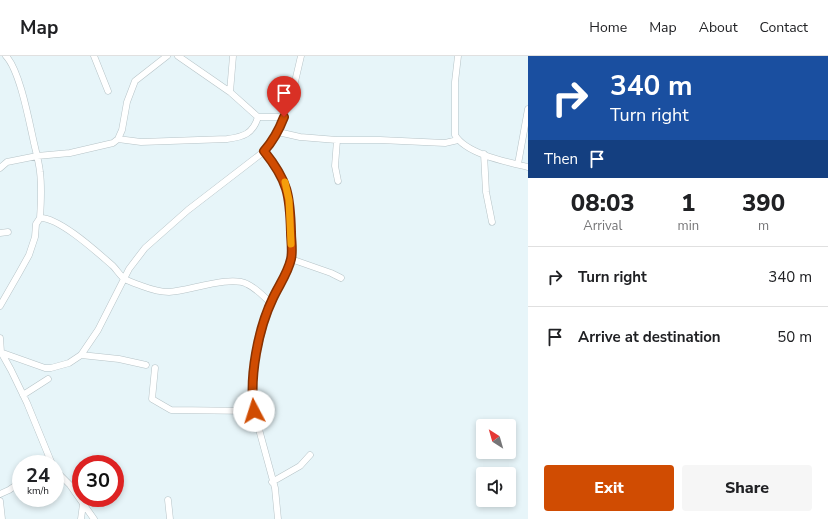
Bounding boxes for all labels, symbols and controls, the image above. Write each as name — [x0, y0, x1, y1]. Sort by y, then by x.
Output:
text: Map — [20, 15, 58, 41]
text: Home — [589, 18, 627, 37]
text: Map — [649, 18, 677, 37]
text: About — [699, 18, 738, 37]
text: Contact — [760, 18, 808, 37]
text: 340 m — [610, 67, 693, 105]
icon: right — [544, 72, 596, 124]
pin — [267, 76, 301, 117]
icon: arrive — [273, 82, 295, 104]
text: Turn right — [610, 103, 689, 127]
icon: arrive — [586, 148, 608, 170]
text: Then — [544, 149, 578, 169]
text: 08:03 — [571, 187, 635, 219]
text: 1 — [681, 187, 696, 219]
text: 390 — [742, 187, 785, 219]
text: Arrival — [583, 217, 622, 235]
text: min — [678, 217, 699, 235]
text: m — [758, 217, 769, 235]
icon: right — [544, 266, 566, 288]
text: Turn right — [578, 267, 647, 287]
text: 340 m — [768, 267, 812, 287]
icon: arrive — [544, 326, 566, 348]
text: Arrive at destination — [578, 327, 721, 347]
text: 50 m — [777, 327, 812, 347]
position arrow — [233, 390, 275, 432]
north arrow — [476, 419, 516, 459]
map controls — [476, 419, 516, 507]
speed limit sign: 30 — [72, 455, 124, 507]
text: 24 — [26, 462, 50, 489]
button: Exit — [544, 465, 674, 511]
button: Share — [682, 465, 812, 511]
button: sound — [476, 467, 516, 507]
text: km/h — [27, 484, 49, 498]

